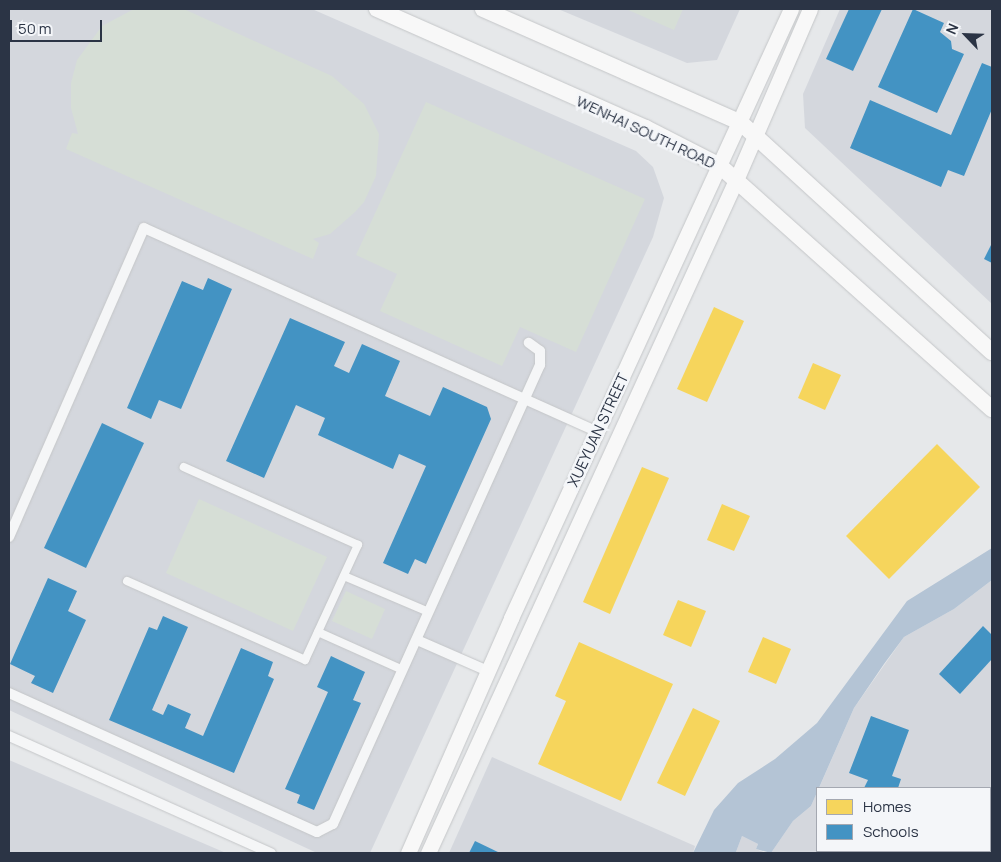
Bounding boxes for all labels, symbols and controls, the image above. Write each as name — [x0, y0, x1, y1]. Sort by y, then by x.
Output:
scale bar — [12, 10, 105, 42]
north arrow — [941, 10, 991, 60]
text: 50 m — [18, 18, 52, 39]
text: N — [941, 20, 963, 37]
street label: WENHAI SOUTH ROAD — [574, 92, 718, 172]
street label: XUEYUAN STREET — [564, 370, 632, 490]
legend — [816, 787, 991, 852]
text: Homes — [863, 796, 911, 817]
text: Schools — [863, 821, 919, 842]

